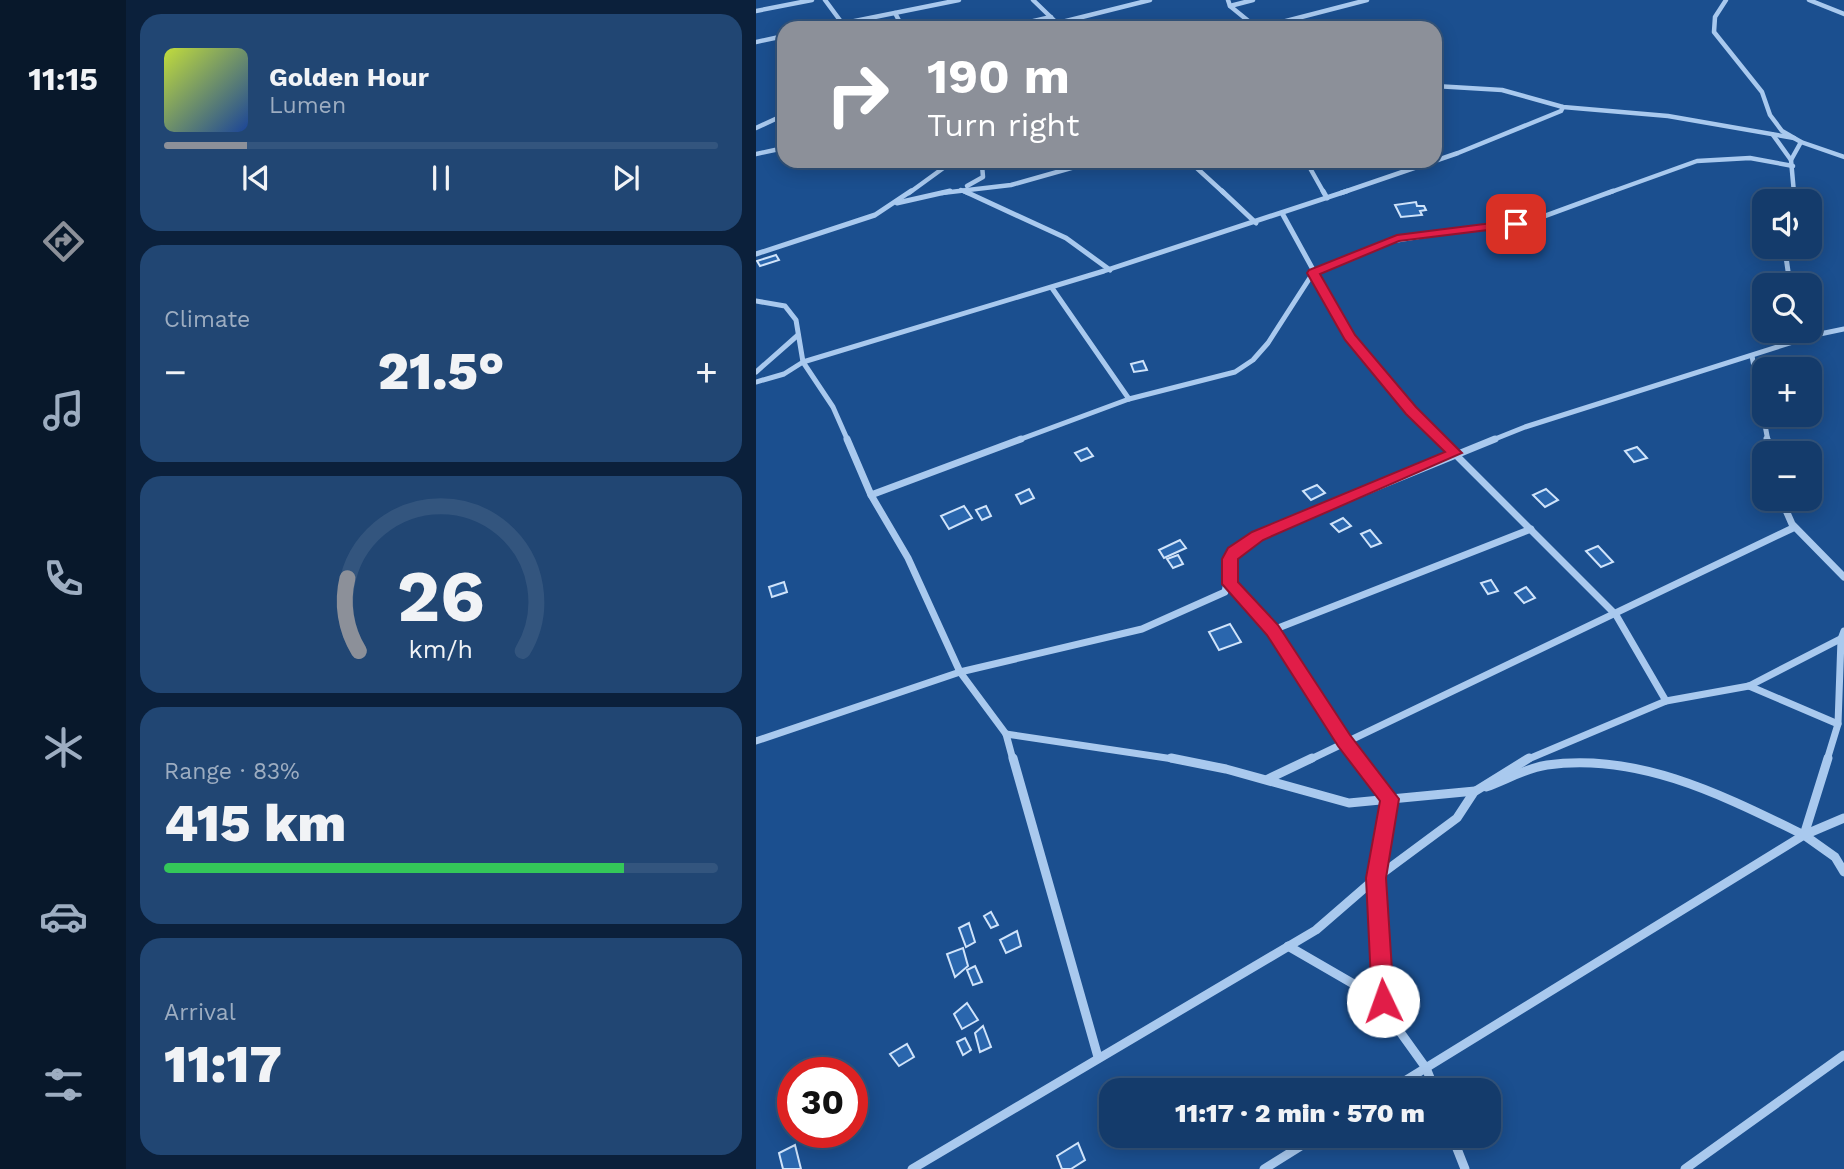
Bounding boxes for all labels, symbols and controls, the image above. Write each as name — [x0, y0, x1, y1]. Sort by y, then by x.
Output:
text: 190 m — [927, 47, 1070, 105]
icon: right — [812, 49, 903, 140]
text: 11:15 — [28, 60, 98, 98]
text: Golden Hour — [269, 62, 429, 92]
text: Lumen — [269, 92, 346, 119]
text: Turn right — [927, 106, 1079, 144]
icon: previous — [237, 159, 275, 197]
icon: pause — [422, 159, 460, 197]
icon: next — [607, 159, 645, 197]
map controls — [1752, 189, 1822, 511]
button: sound — [1752, 189, 1822, 259]
pin — [1486, 194, 1546, 254]
icon: arrive — [1497, 205, 1535, 243]
icon: directions — [39, 217, 88, 266]
button: search — [1752, 273, 1822, 343]
text: Climate — [164, 306, 250, 333]
text: 21.5° — [378, 341, 504, 402]
text: − — [164, 350, 187, 394]
text: + — [695, 350, 718, 394]
button: + — [1752, 357, 1822, 427]
icon: music — [39, 386, 88, 435]
button: − — [1752, 441, 1822, 511]
text: 26 — [397, 553, 485, 639]
icon: phone — [39, 554, 88, 603]
text: km/h — [409, 634, 473, 663]
icon: climate — [39, 723, 88, 772]
text: Range · 83% — [164, 758, 300, 785]
text: 415 km — [164, 793, 346, 854]
icon: car — [39, 892, 88, 941]
position arrow — [1346, 964, 1420, 1038]
text: Arrival — [164, 999, 236, 1026]
text: 11:17 — [164, 1034, 282, 1095]
speed limit sign: 30 — [777, 1057, 868, 1148]
icon: filters — [39, 1060, 88, 1109]
text: 11:17 · 2 min · 570 m — [1175, 1098, 1425, 1128]

